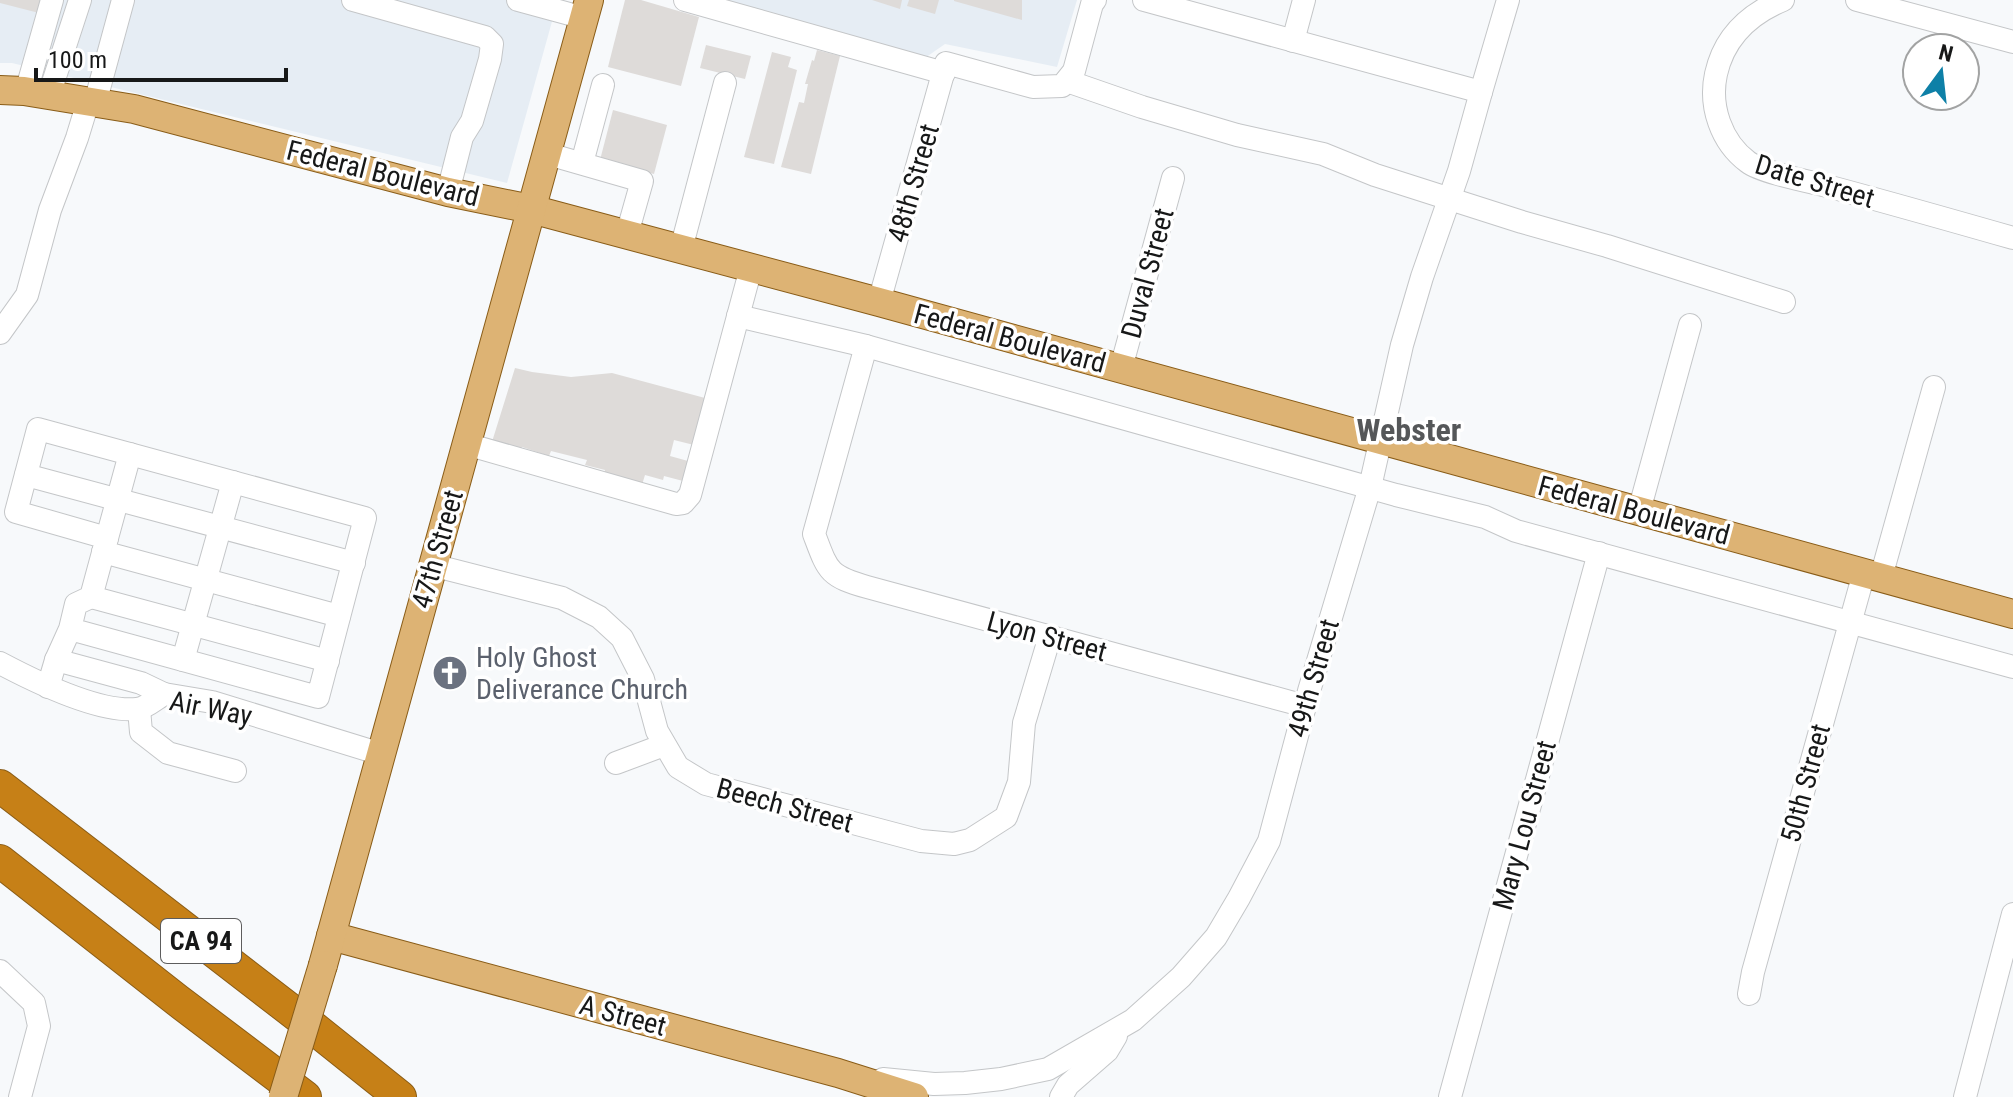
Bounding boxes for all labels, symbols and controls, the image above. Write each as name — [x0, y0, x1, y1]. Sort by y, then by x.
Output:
scale bar — [36, 32, 286, 82]
north arrow — [1901, 32, 1981, 112]
text: N — [1936, 39, 1956, 67]
text: 100 m — [48, 46, 107, 74]
street label: 48th Street — [881, 120, 946, 246]
street label: Federal Boulevard — [283, 134, 483, 213]
street label: Date Street — [1751, 148, 1878, 215]
street label: Duval Street — [1114, 205, 1181, 342]
street label: Federal Boulevard — [910, 297, 1109, 380]
district label: Webster — [1357, 411, 1461, 449]
street label: Federal Boulevard — [1534, 469, 1733, 552]
street label: 47th Street — [405, 486, 470, 612]
street label: Lyon Street — [983, 605, 1110, 668]
street label: 49th Street — [1281, 615, 1346, 741]
place label: Holy Ghost Deliverance Church — [476, 641, 688, 706]
church icon: Holy Ghost Deliverance Church — [431, 654, 469, 692]
street label: Air Way — [167, 684, 255, 733]
street label: 50th Street — [1774, 720, 1837, 846]
street label: Mary Lou Street — [1486, 737, 1563, 914]
street label: Beech Street — [713, 771, 857, 840]
road number: CA 94 — [161, 919, 241, 963]
street label: A Street — [576, 988, 670, 1043]

